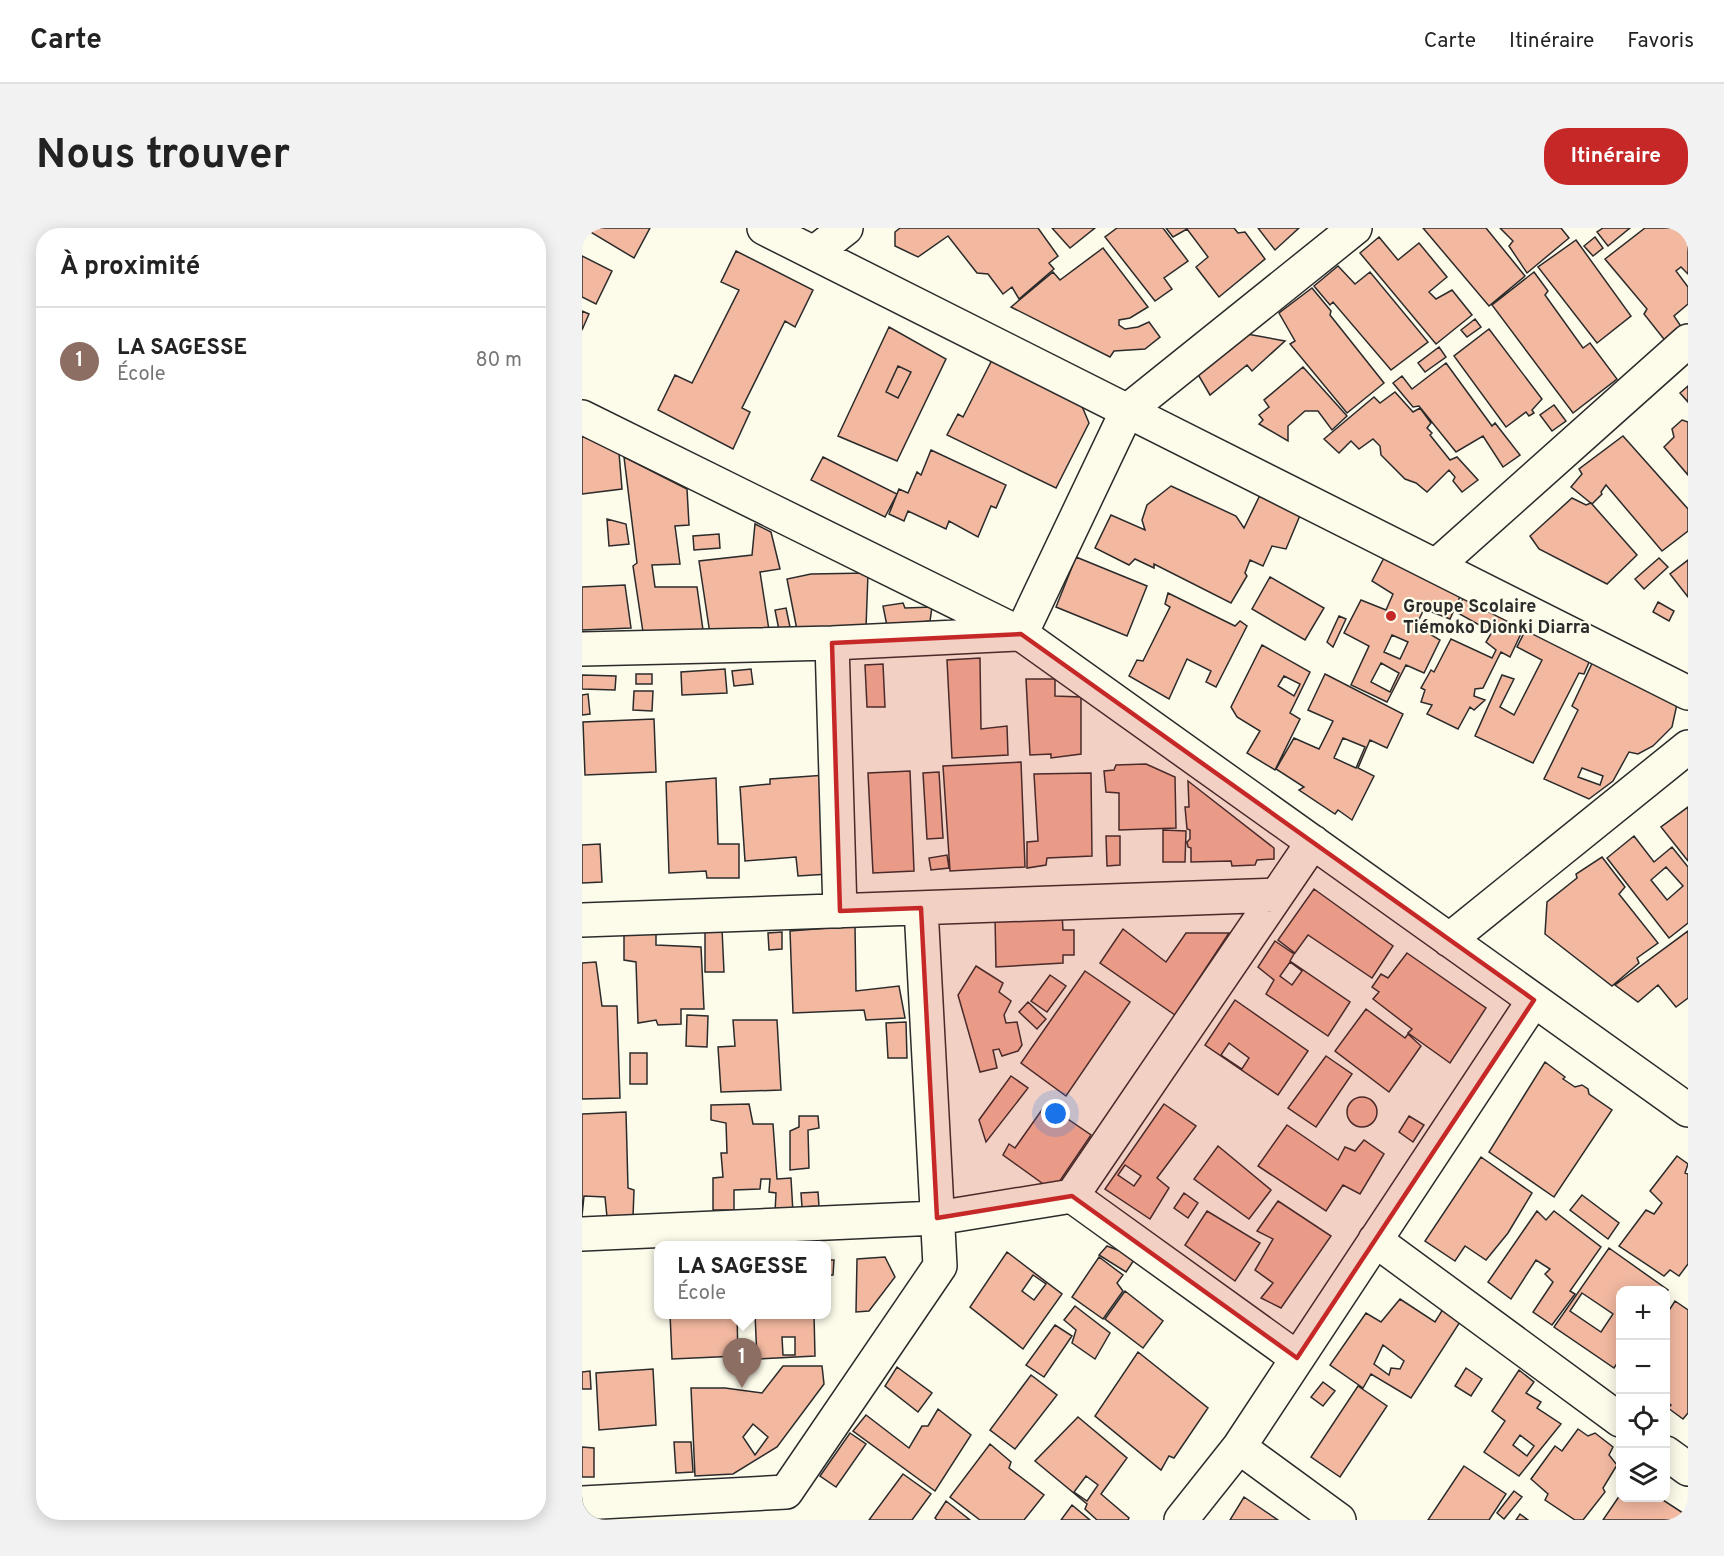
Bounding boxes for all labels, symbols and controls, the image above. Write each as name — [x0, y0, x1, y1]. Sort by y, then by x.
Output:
text: Carte — [30, 23, 102, 59]
text: Carte — [1424, 28, 1476, 55]
text: Itinéraire — [1509, 28, 1594, 55]
text: Favoris — [1627, 28, 1694, 55]
button: Itinéraire — [1544, 128, 1688, 185]
text: Nous trouver — [36, 130, 290, 183]
text: À proximité — [60, 251, 200, 284]
text: LA SAGESSE — [117, 335, 247, 362]
text: 1 — [76, 348, 84, 374]
text: 80 m — [476, 348, 522, 374]
text: École — [117, 362, 166, 388]
place label: Groupe Scolaire Tiémoko Dionki Diarra — [1403, 596, 1590, 640]
marker: Groupe Scolaire Tiémoko Dionki Diarra — [1384, 609, 1398, 623]
your location — [1041, 1099, 1070, 1128]
popup — [654, 1241, 831, 1319]
text: LA SAGESSE — [677, 1254, 808, 1281]
text: École — [677, 1281, 726, 1307]
map controls — [1616, 1286, 1670, 1502]
button: + — [1616, 1286, 1670, 1340]
pin: 1 — [722, 1338, 762, 1388]
button: − — [1616, 1340, 1670, 1394]
button: locate — [1616, 1394, 1670, 1448]
button: layers — [1616, 1448, 1670, 1502]

